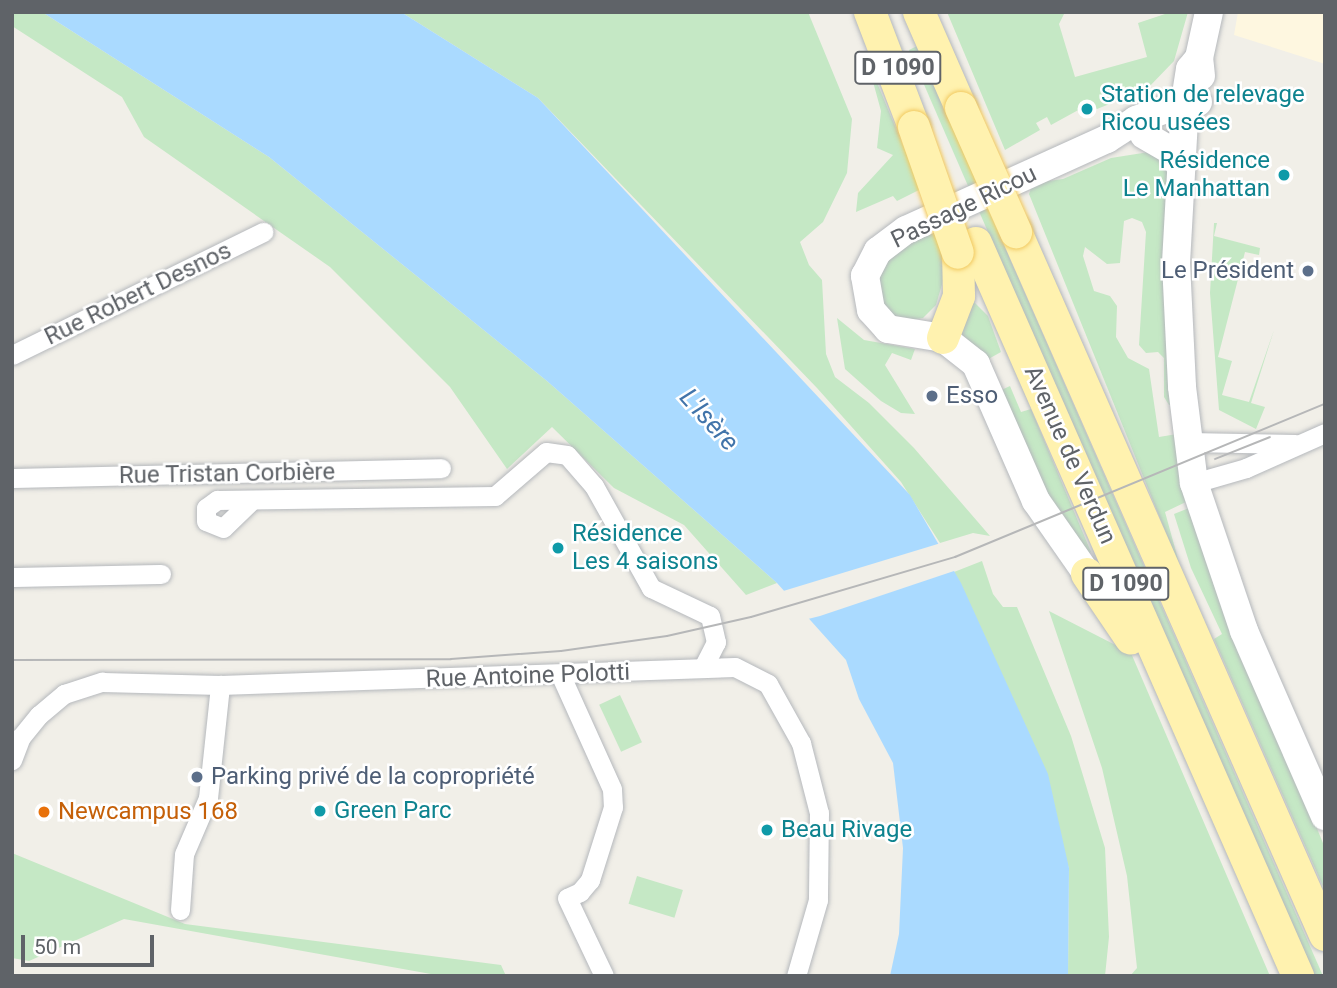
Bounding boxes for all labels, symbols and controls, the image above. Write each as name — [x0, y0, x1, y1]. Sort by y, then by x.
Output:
road number: D 1090 — [854, 48, 942, 88]
place label: Station de relevage Ricou usées — [1101, 81, 1305, 137]
marker: Station de relevage Ricou usées — [1079, 101, 1095, 117]
place label: Résidence Le Manhattan — [1123, 147, 1270, 203]
street label: Passage Ricou — [887, 159, 1041, 255]
marker: Résidence Le Manhattan — [1276, 167, 1292, 183]
street label: Rue Robert Desnos — [40, 236, 236, 352]
place label: Le Président — [1161, 257, 1294, 285]
marker: Le Président — [1300, 263, 1316, 279]
street label: Avenue de Verdun — [1018, 361, 1122, 549]
water label: L'Isère — [673, 382, 745, 458]
place label: Esso — [946, 382, 998, 410]
marker: Esso — [924, 388, 940, 404]
street label: Rue Tristan Corbière — [118, 458, 336, 490]
place label: Résidence Les 4 saisons — [572, 520, 718, 576]
marker: Résidence Les 4 saisons — [550, 540, 566, 556]
road number: D 1090 — [1082, 564, 1170, 604]
street label: Rue Antoine Polotti — [425, 658, 631, 694]
place label: Parking privé de la copropriété — [211, 763, 535, 791]
marker: Parking privé de la copropriété — [189, 769, 205, 785]
place label: Green Parc — [334, 797, 451, 825]
place label: Newcampus 168 — [58, 798, 238, 826]
marker: Green Parc — [312, 803, 328, 819]
marker: Newcampus 168 — [36, 804, 52, 820]
place label: Beau Rivage — [781, 816, 912, 844]
marker: Beau Rivage — [759, 822, 775, 838]
scale bar — [24, 922, 158, 966]
text: 50 m — [34, 935, 81, 959]

